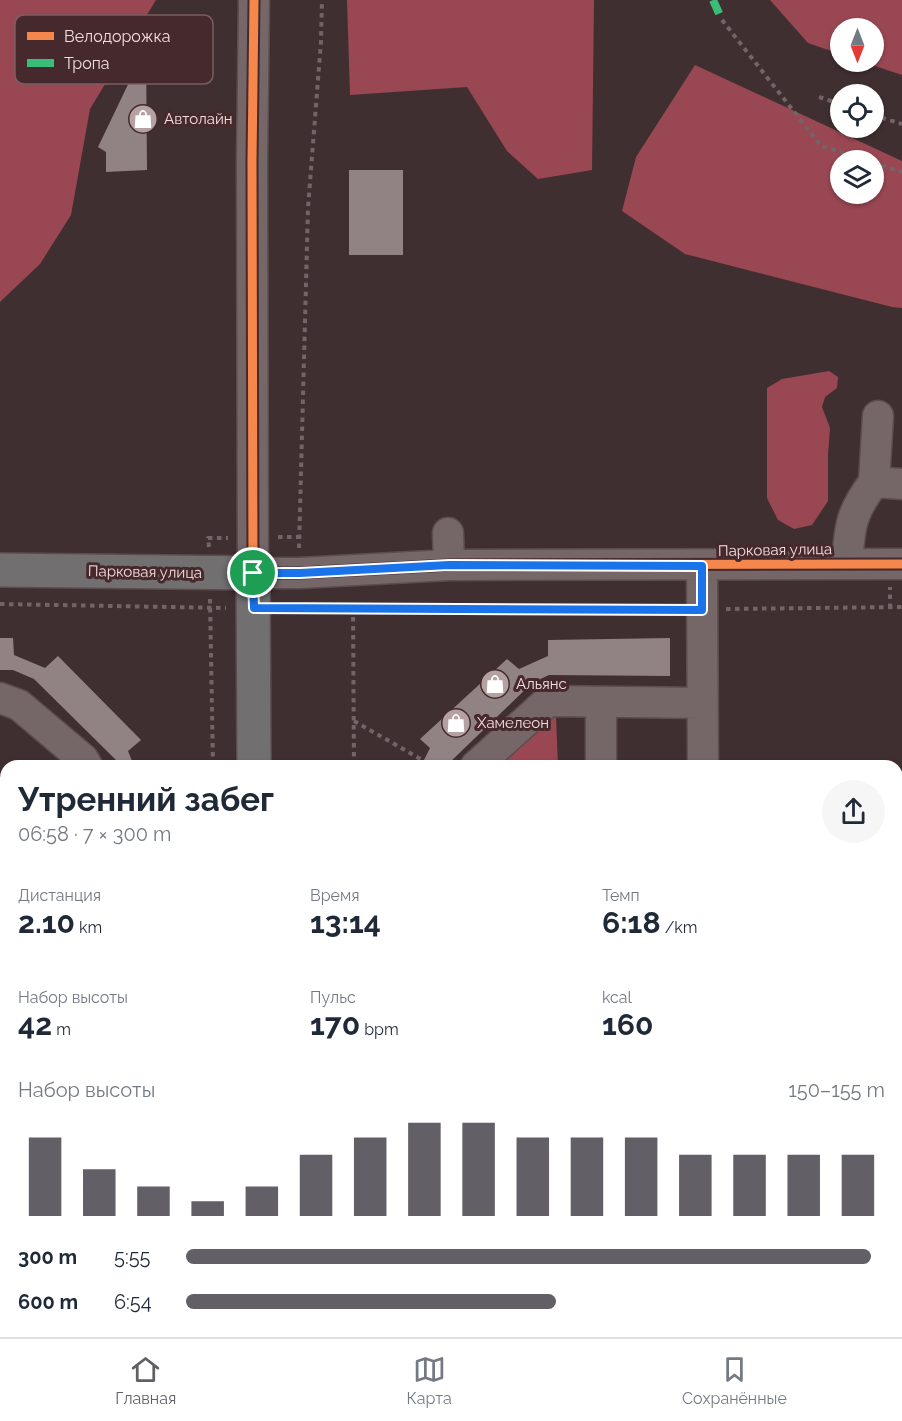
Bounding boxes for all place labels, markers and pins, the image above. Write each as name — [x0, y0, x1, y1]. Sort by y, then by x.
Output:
shop icon: Автолайн — [127, 103, 159, 135]
place label: Автолайн — [164, 110, 233, 128]
pin — [227, 547, 278, 598]
shop icon: Альянс — [479, 668, 511, 700]
place label: Альянс — [516, 675, 567, 693]
shop icon: Хамелеон — [440, 707, 472, 739]
place label: Хамелеон — [477, 714, 549, 732]

